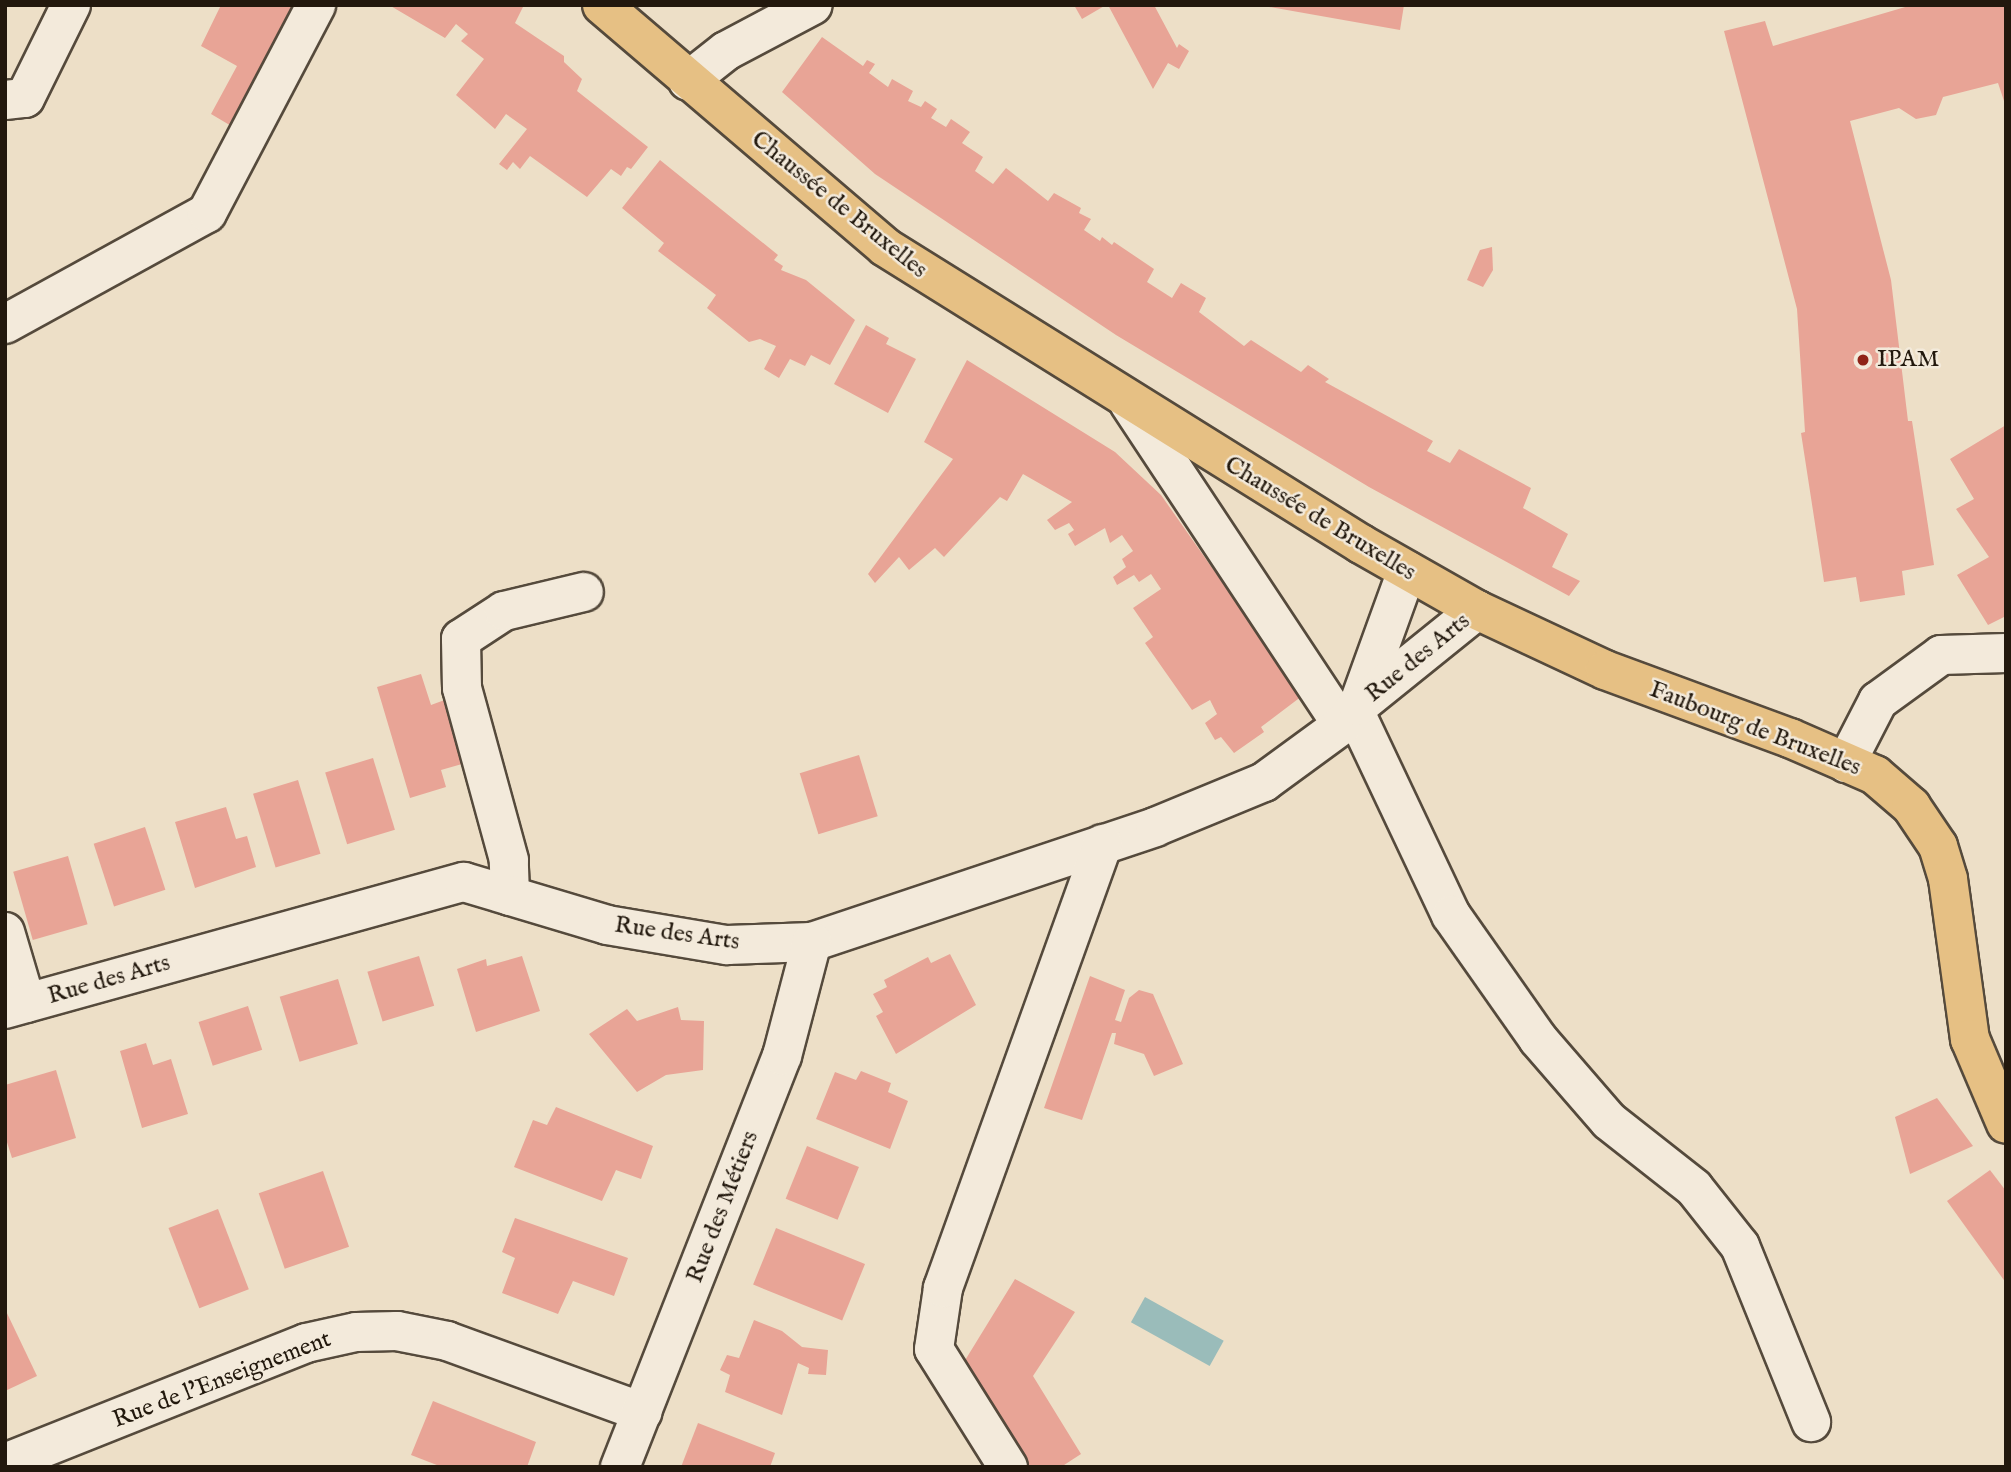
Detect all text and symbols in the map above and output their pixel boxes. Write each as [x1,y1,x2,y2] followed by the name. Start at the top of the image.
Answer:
[745,125,933,285] street label: Chaussée de Bruxelles
[1877,346,1939,374] place label: IPAM
[1855,352,1871,368] marker: IPAM
[1219,451,1421,587] street label: Chaussée de Bruxelles
[1360,607,1476,709] street label: Rue des Arts
[1645,675,1865,783] street label: Faubourg de Bruxelles
[613,911,741,957] street label: Rue des Arts
[44,949,174,1011] street label: Rue des Arts
[681,1127,765,1287] street label: Rue des Métiers
[109,1325,335,1435] street label: Rue de l'Enseignement

